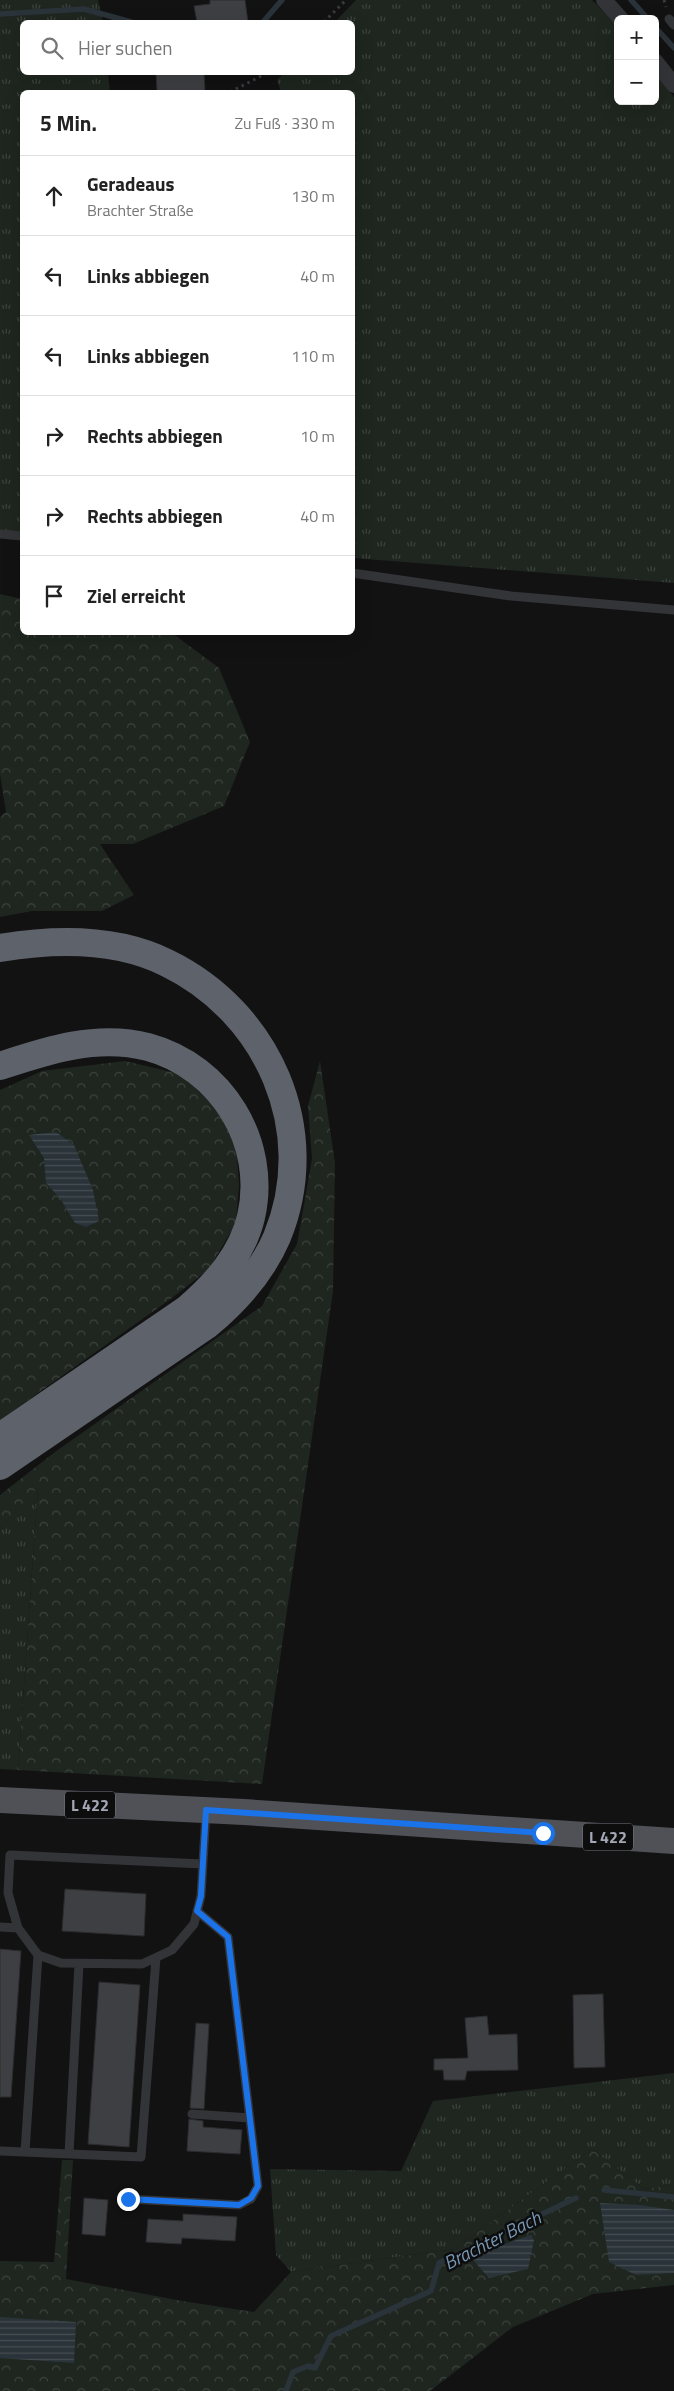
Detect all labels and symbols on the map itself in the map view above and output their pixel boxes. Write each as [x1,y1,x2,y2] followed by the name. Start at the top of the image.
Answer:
[65,1792,115,1818] road number: L 422
[532,1822,555,1845] route start
[583,1824,633,1850] road number: L 422
[117,2188,140,2211] route end
[438,2202,546,2277] water label: Brachter Bach

